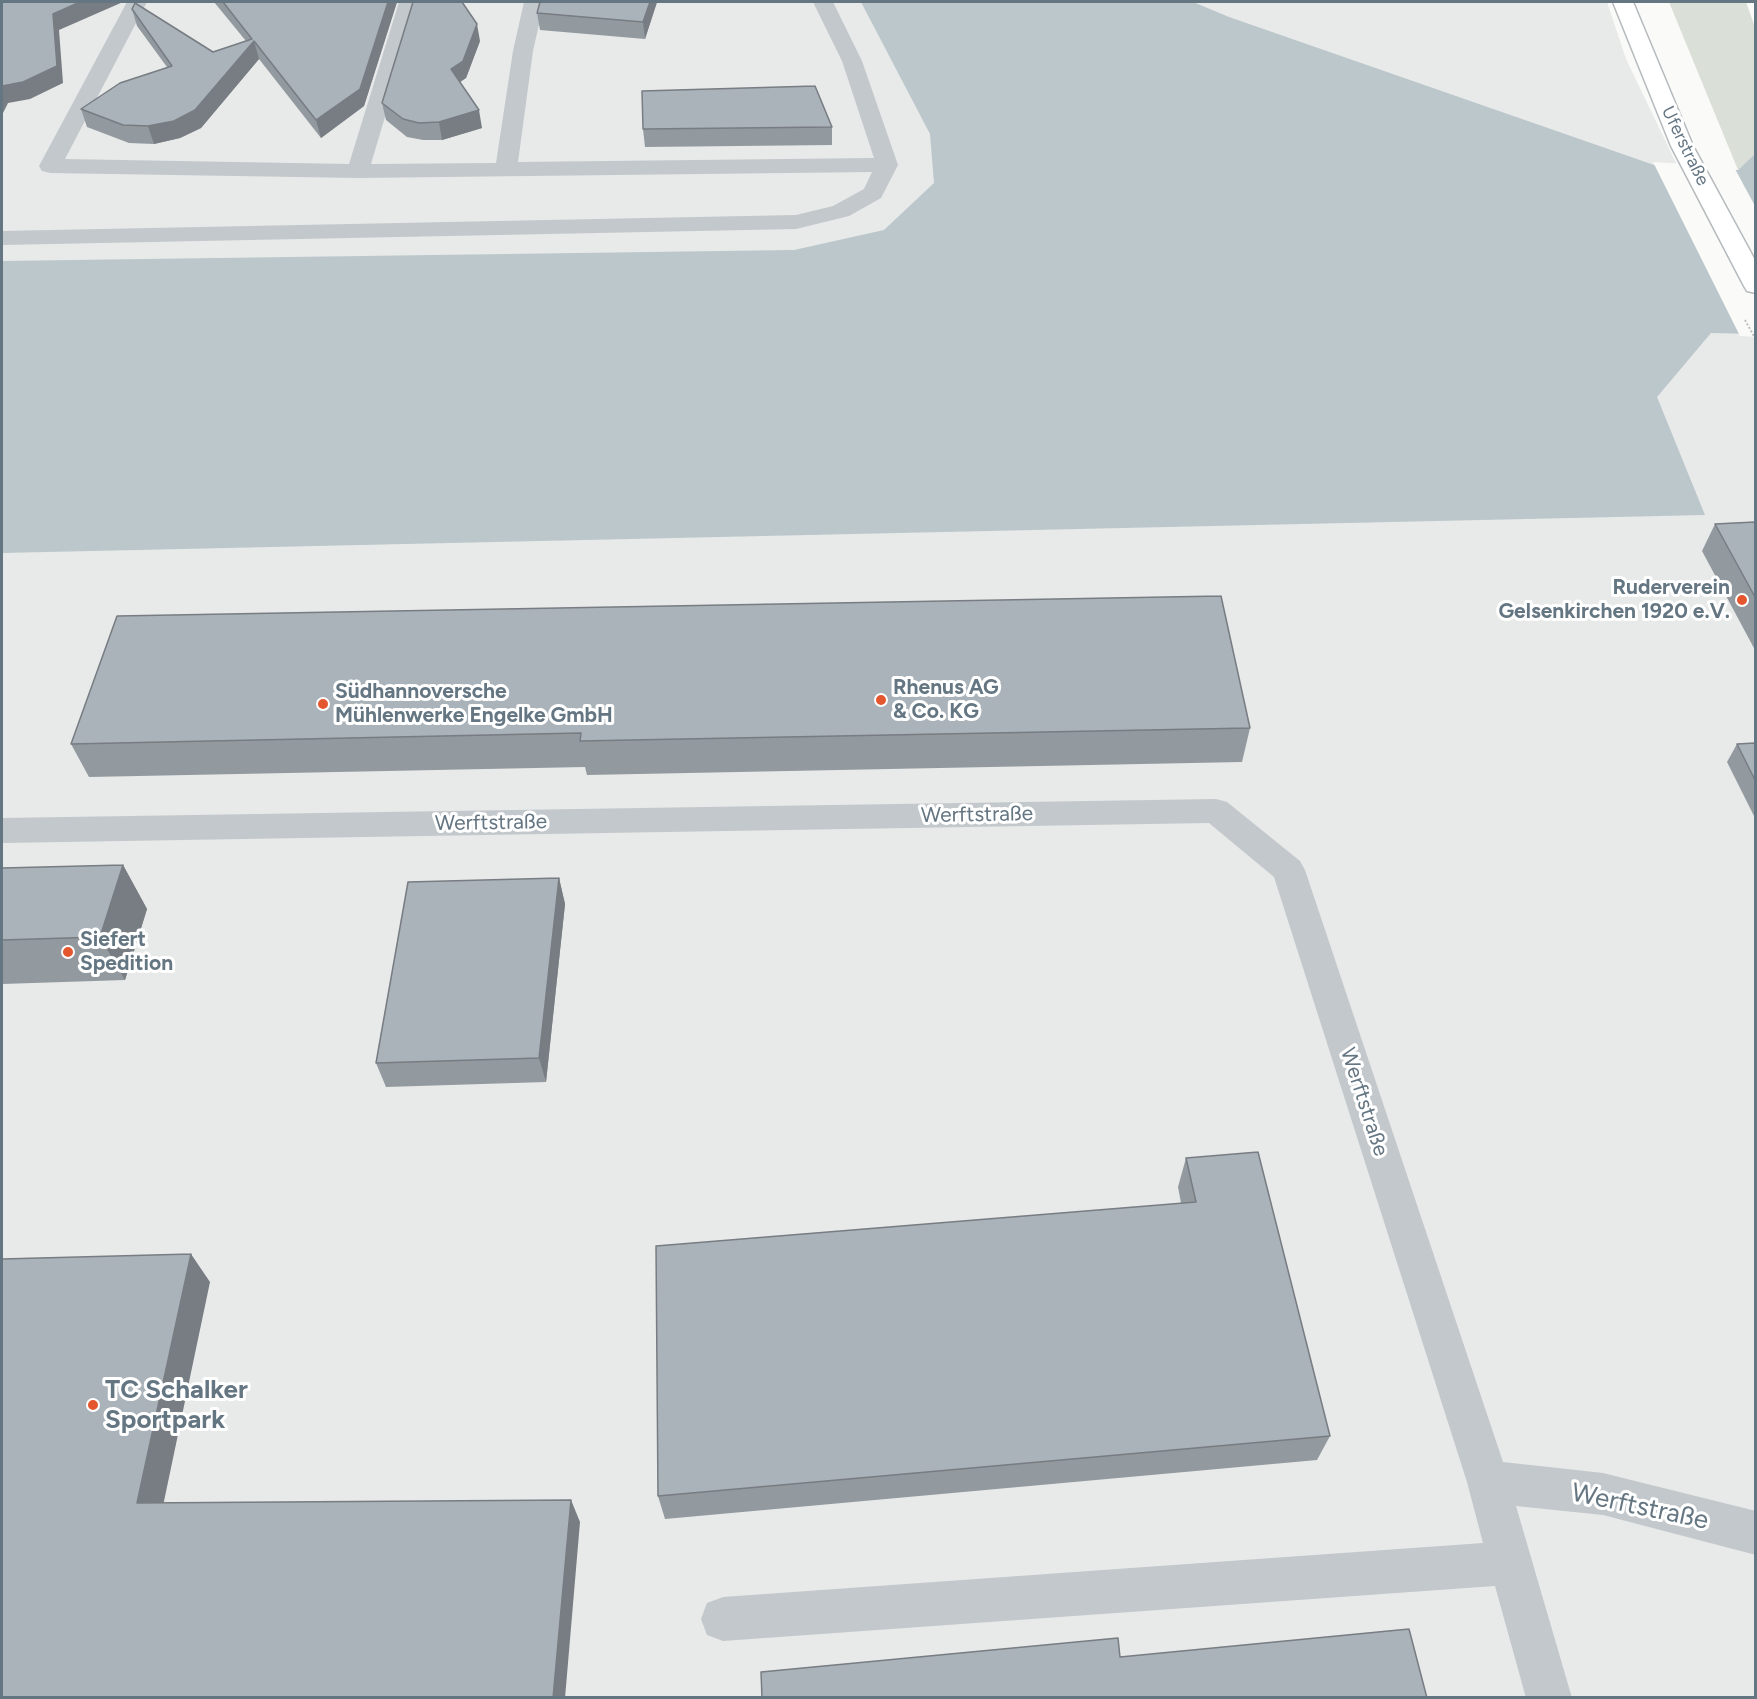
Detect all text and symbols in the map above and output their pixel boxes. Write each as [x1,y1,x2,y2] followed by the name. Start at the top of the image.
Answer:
[1657,103,1713,189] street label: Uferstraße
[1498,575,1730,625] place label: Ruderverein Gelsenkirchen 1920 e.V.
[1735,593,1749,607] marker: Ruderverein Gelsenkirchen 1920 e.V.
[893,675,999,725] place label: Rhenus AG & Co. KG
[335,679,613,729] place label: Südhannoversche Mühlenwerke Engelke GmbH
[874,693,888,707] marker: Rhenus AG & Co. KG
[316,697,330,711] marker: Südhannoversche Mühlenwerke Engelke GmbH
[921,801,1033,829] street label: Werftstraße
[435,809,547,837] street label: Werftstraße
[80,927,173,977] place label: Siefert Spedition
[61,945,75,959] marker: Siefert Spedition
[1335,1045,1393,1159] street label: Werftstraße
[105,1374,248,1436] place label: TC Schalker Sportpark
[86,1398,100,1412] marker: TC Schalker Sportpark
[1569,1477,1711,1537] street label: Werftstraße

